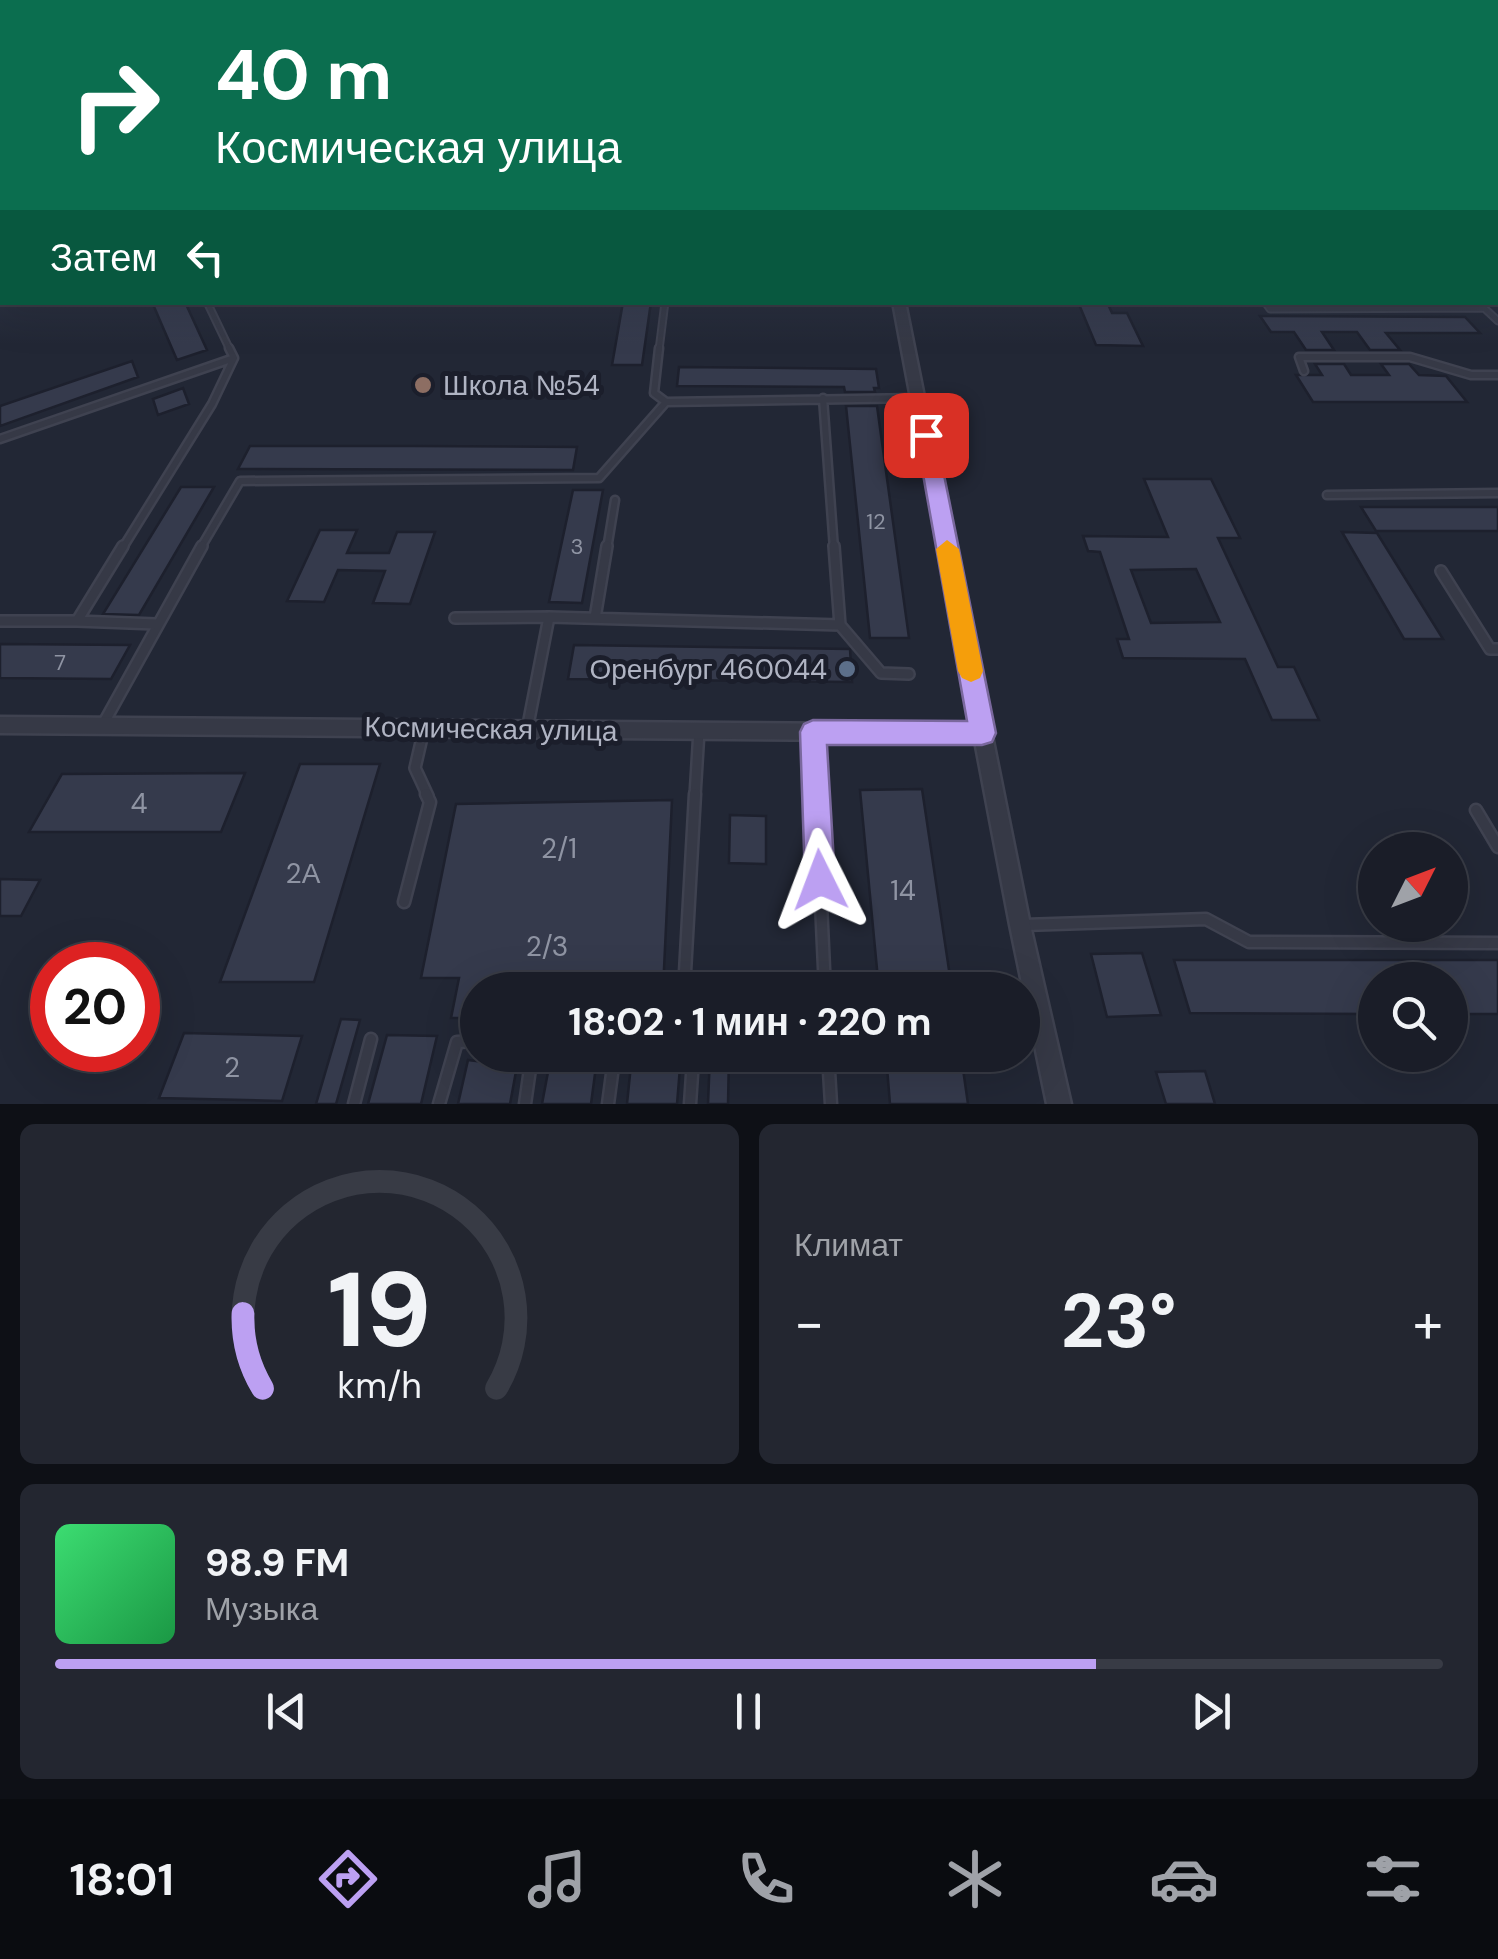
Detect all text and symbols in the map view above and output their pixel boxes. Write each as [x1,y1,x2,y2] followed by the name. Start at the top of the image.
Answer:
[215,30,392,121] text: 40 m
[50,40,180,170] icon: right
[215,118,622,177] text: Космическая улица
[178,230,233,285] icon: left
[50,233,158,283] text: Затем
[443,367,600,404] place label: Школа №54
[412,374,434,396] marker: Школа №54
[884,393,969,478] pin
[899,408,954,463] icon: arrive
[866,507,886,536] house number: 12
[570,532,584,561] house number: 3
[54,648,66,677] house number: 7
[589,651,827,688] place label: Оренбург 460044
[836,658,858,680] marker: Оренбург 460044
[364,708,618,750] street label: Космическая улица
[131,785,148,822] house number: 4
[768,828,872,932] position arrow
[541,830,577,867] house number: 2/1
[1358,832,1468,942] north arrow
[1358,832,1468,1072] map controls
[286,855,321,892] house number: 2А
[890,872,916,909] house number: 14
[526,928,568,965] house number: 2/3
[30,942,160,1072] speed limit sign: 20
[1358,962,1468,1072] button: search
[568,997,932,1047] text: 18:02 · 1 мин · 220 m
[224,1049,240,1086] house number: 2
[794,1224,903,1266] text: Климат
[328,1243,431,1378] text: 19
[1061,1273,1176,1370] text: 23°
[794,1287,824,1359] text: −
[1413,1287,1443,1359] text: +
[337,1363,422,1409] text: km/h
[205,1538,349,1588] text: 98.9 FM
[205,1588,318,1630] text: Музыка
[259,1684,314,1739] icon: previous
[721,1684,776,1739] icon: pause
[1184,1684,1239,1739] icon: next
[313,1844,383,1914] icon: directions
[522,1844,592,1914] icon: music
[731,1844,801,1914] icon: phone
[940,1844,1010,1914] icon: climate
[1149,1844,1219,1914] icon: car
[1358,1844,1428,1914] icon: filters
[70,1850,174,1909] text: 18:01

